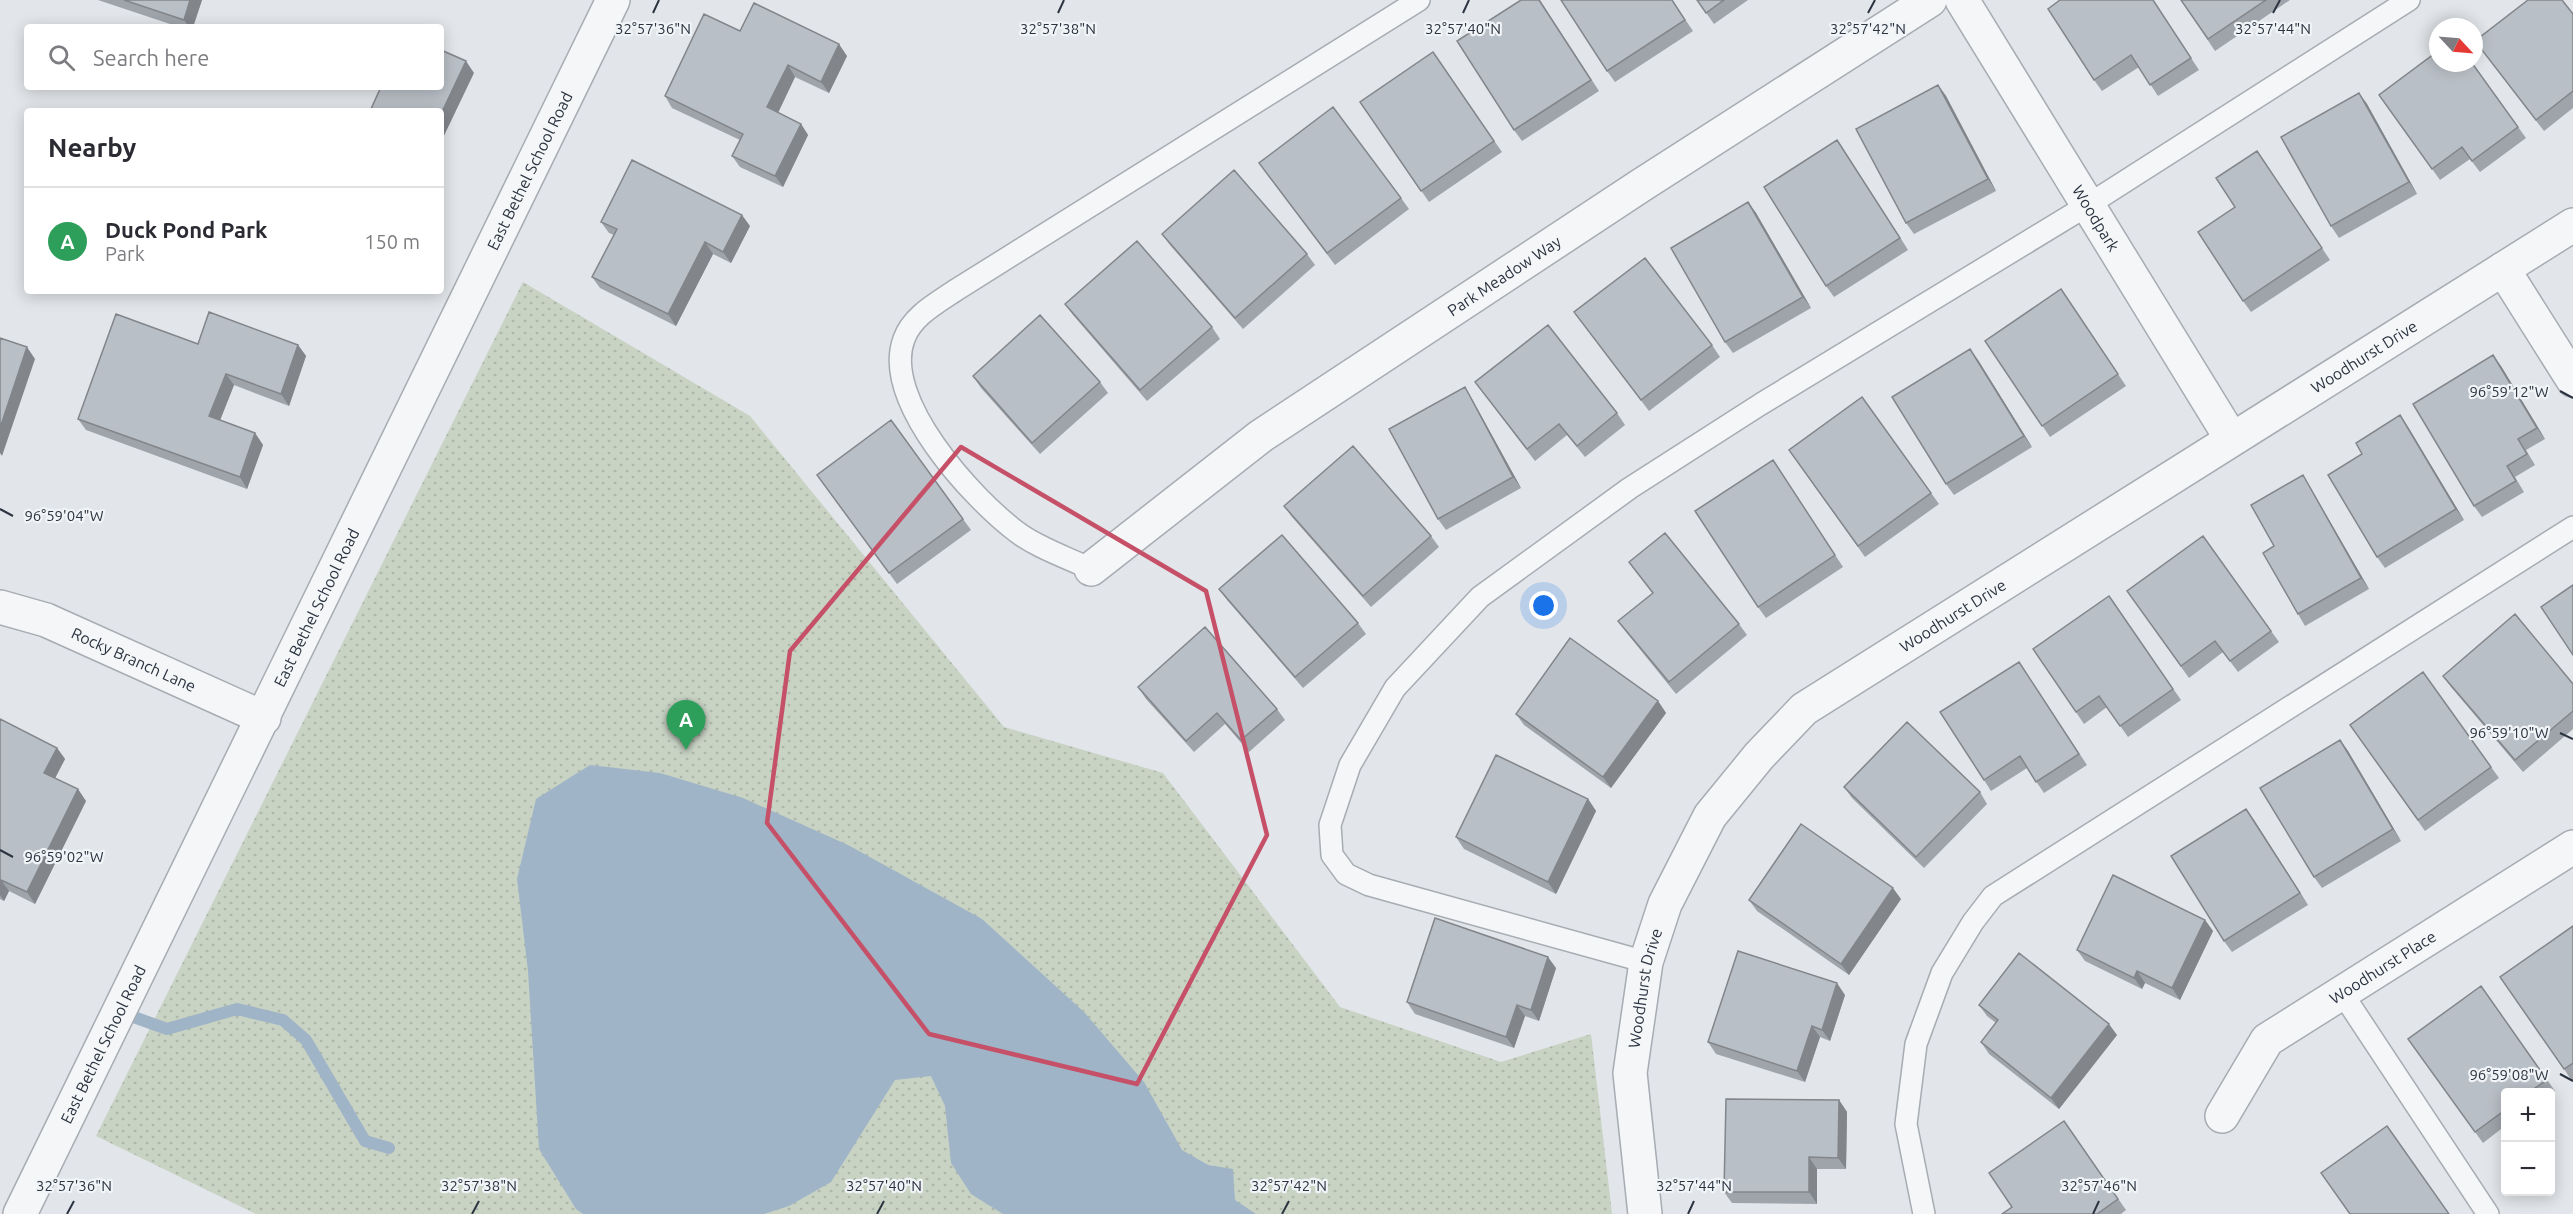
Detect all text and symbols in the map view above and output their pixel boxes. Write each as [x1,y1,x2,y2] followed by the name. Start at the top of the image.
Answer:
[2429,18,2483,72] north arrow
[615,20,691,37] text: 32°57'36"N
[1020,20,1096,37] text: 32°57'38"N
[1425,20,1501,37] text: 32°57'40"N
[1830,20,1906,37] text: 32°57'42"N
[2235,20,2311,37] text: 32°57'44"N
[24,24,444,90] search box
[45,41,78,74] icon: search
[93,45,209,70] text: Search here
[483,89,576,253] street label: East Bethel School Road
[48,133,136,162] text: Nearby
[2069,182,2123,255] street label: Woodpark
[105,217,267,242] text: Duck Pond Park
[60,230,75,253] text: A
[364,230,420,253] text: 150 m
[1444,232,1564,319] street label: Park Meadow Way
[105,242,145,265] text: Park
[2308,316,2420,397] street label: Woodhurst Drive
[2469,383,2549,400] text: 96°59'12"W
[24,507,104,524] text: 96°59'04"W
[270,525,362,690] street label: East Bethel School Road
[1896,575,2009,656] street label: Woodhurst Drive
[1529,591,1558,620] your location
[69,624,199,695] street label: Rocky Branch Lane
[666,700,706,750] pin: A
[2469,724,2549,741] text: 96°59'10"W
[24,848,104,865] text: 96°59'02"W
[1625,926,1665,1049] street label: Woodhurst Drive
[2326,927,2439,1007] street label: Woodhurst Place
[57,962,149,1126] street label: East Bethel School Road
[2469,1066,2549,1083] text: 96°59'08"W
[2501,1088,2555,1196] map controls
[2501,1088,2555,1142] button: +
[2501,1142,2555,1196] button: −
[36,1177,112,1194] text: 32°57'36"N
[441,1177,517,1194] text: 32°57'38"N
[846,1177,922,1194] text: 32°57'40"N
[1251,1177,1327,1194] text: 32°57'42"N
[1656,1177,1732,1194] text: 32°57'44"N
[2061,1177,2137,1194] text: 32°57'46"N

